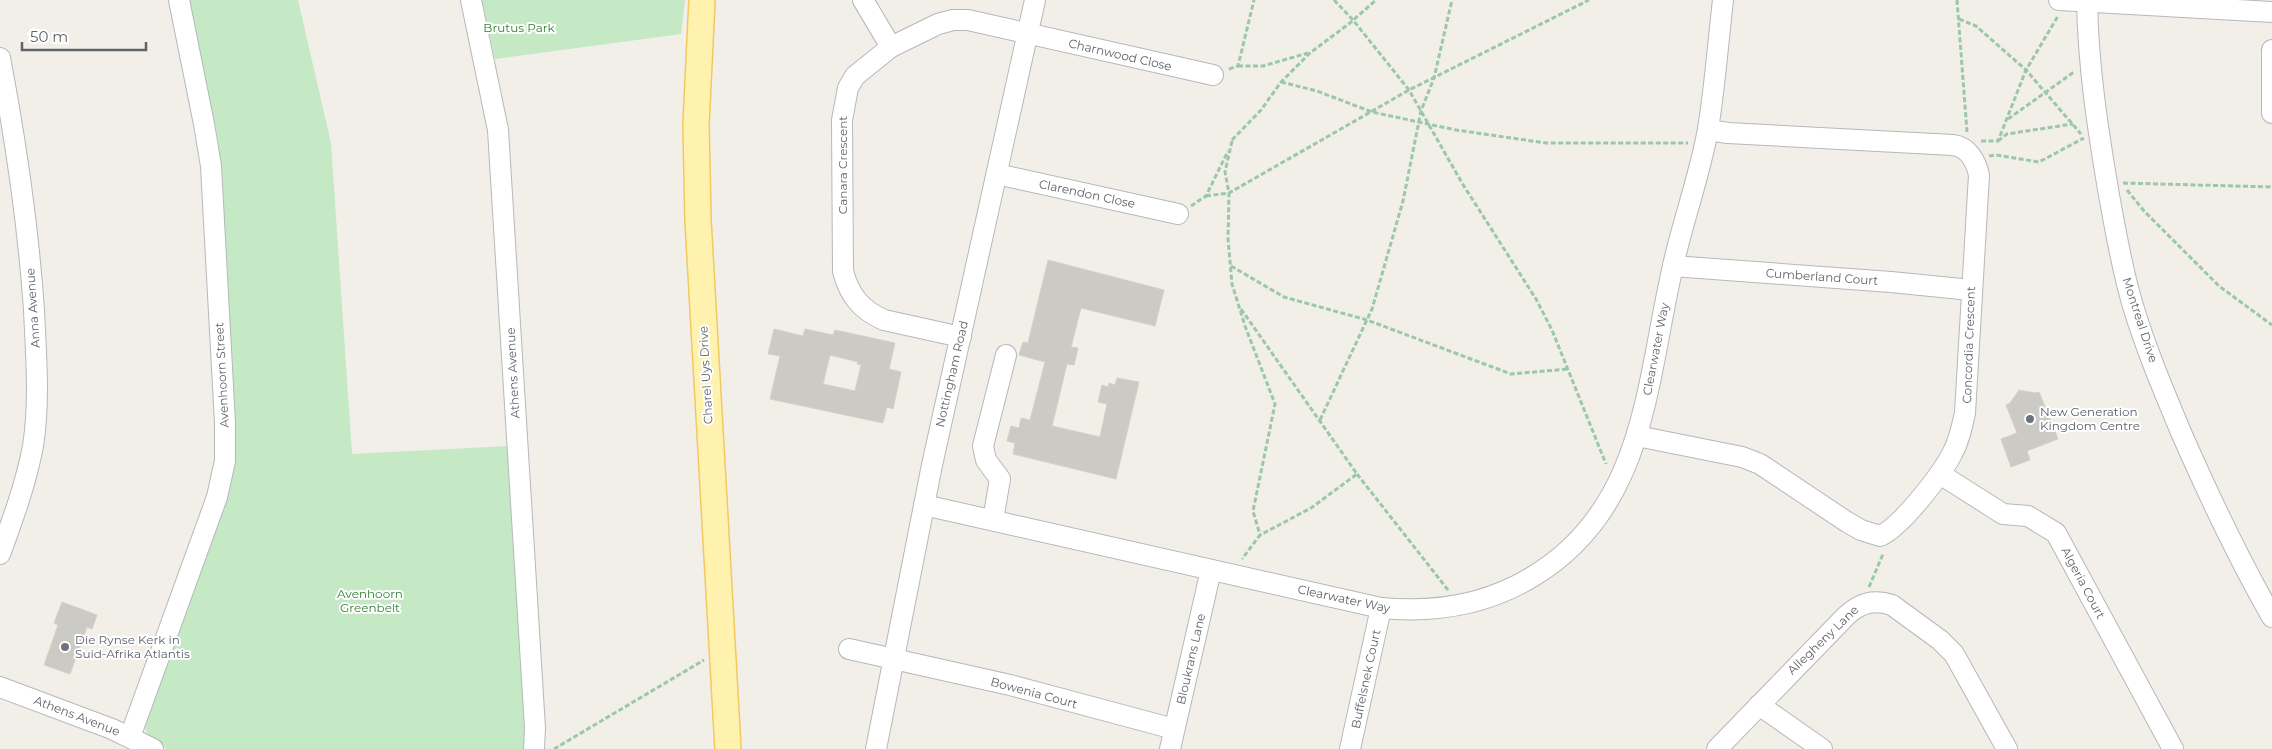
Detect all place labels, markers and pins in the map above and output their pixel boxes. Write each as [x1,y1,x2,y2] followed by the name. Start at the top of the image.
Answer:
[2040,404,2140,433] place label: New Generation Kingdom Centre
[2024,413,2036,425] marker: New Generation Kingdom Centre
[75,632,190,661] place label: Die Rynse Kerk in Suid-Afrika Atlantis
[59,641,71,653] marker: Die Rynse Kerk in Suid-Afrika Atlantis

